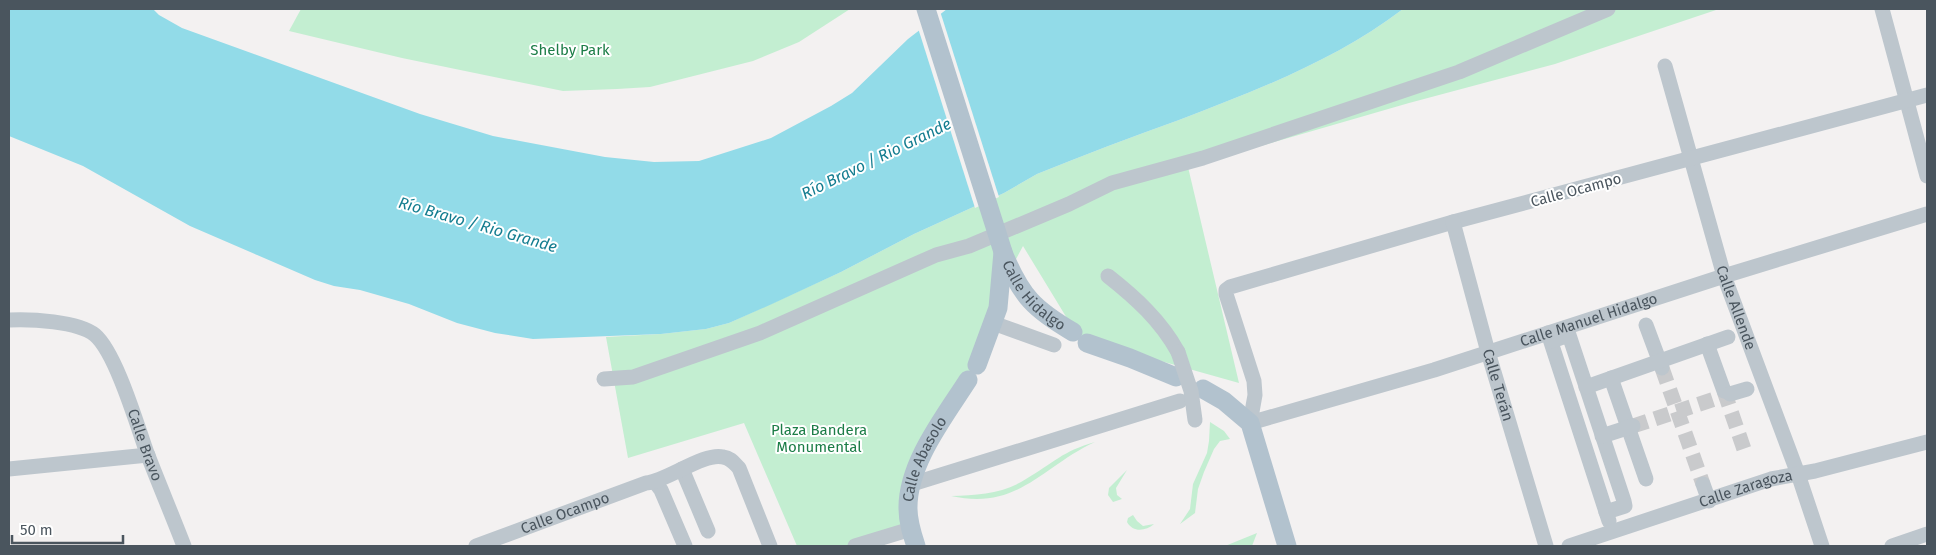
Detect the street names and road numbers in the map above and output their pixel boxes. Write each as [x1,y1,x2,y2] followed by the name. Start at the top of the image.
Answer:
[1529,169,1623,211] street label: Calle Ocampo
[998,257,1069,334] street label: Calle Hidalgo
[1713,263,1760,352] street label: Calle Allende
[1518,289,1660,351] street label: Calle Manuel Hidalgo
[1479,347,1517,423] street label: Calle Terán
[124,406,166,484] street label: Calle Bravo
[899,413,951,503] street label: Calle Abasolo
[1697,466,1794,511] street label: Calle Zaragoza
[518,488,612,538] street label: Calle Ocampo

